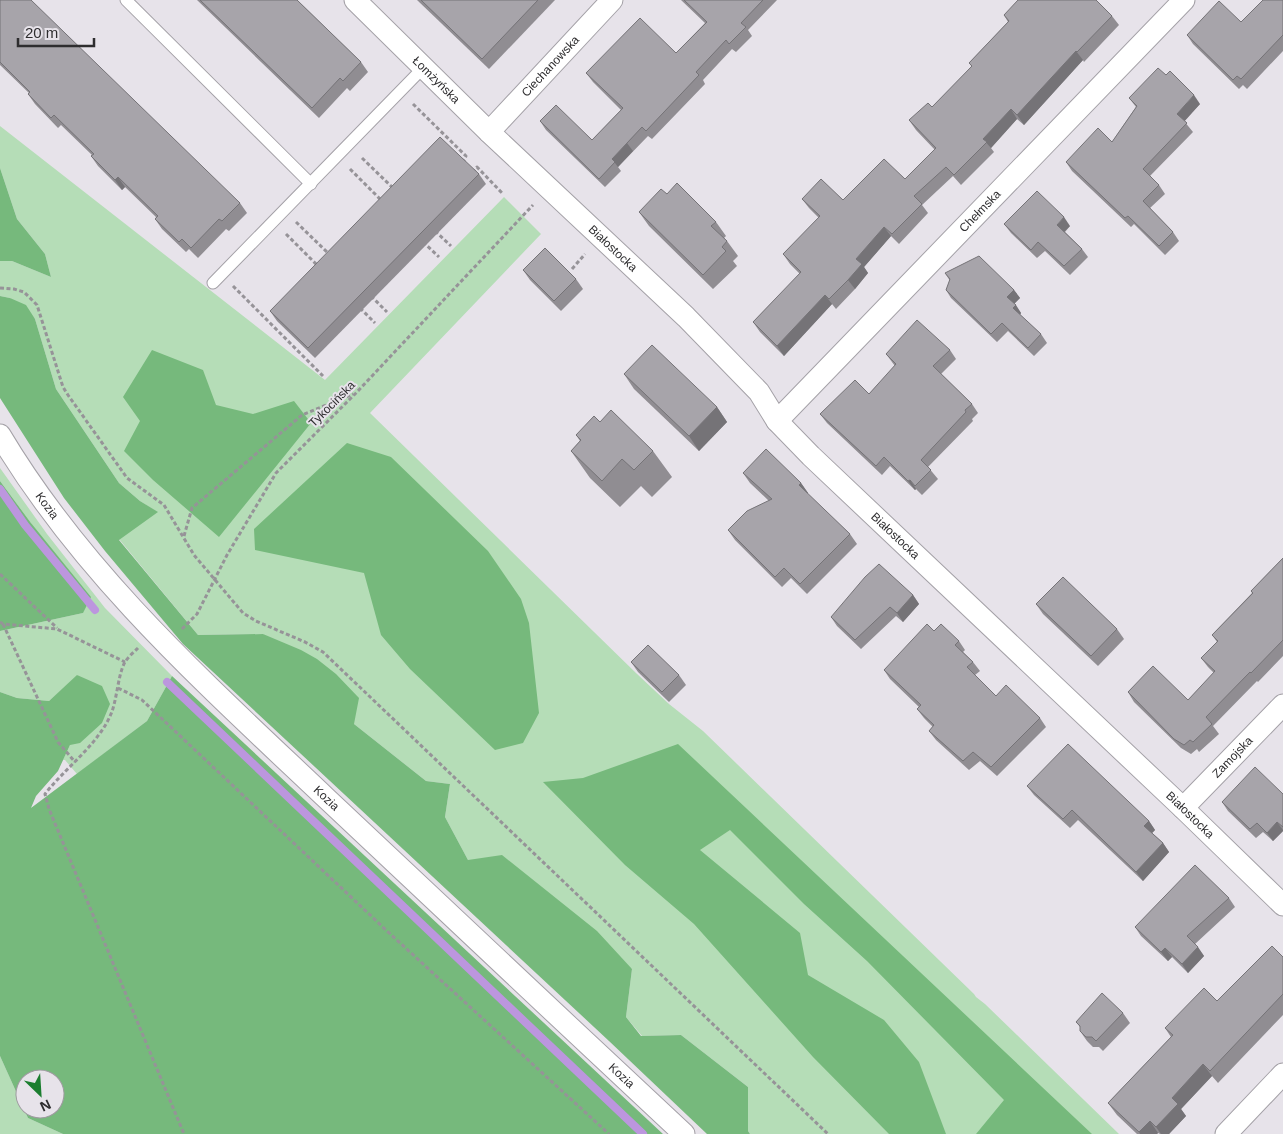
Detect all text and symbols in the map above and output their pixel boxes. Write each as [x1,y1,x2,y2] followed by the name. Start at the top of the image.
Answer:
[18,15,94,47] scale bar
[25,24,58,41] text: 20 m
[519,33,582,100] street label: Ciechanowska
[410,54,463,107] street label: Łomżyńska
[956,187,1004,235] street label: Chełmska
[586,222,640,275] street label: Białostocka
[306,378,358,430] street label: Tykocińska
[33,490,62,522] street label: Kozia
[868,510,923,562] street label: Białostocka
[1209,733,1256,781] street label: Zamojska
[311,783,342,814] street label: Kozia
[1163,789,1217,842] street label: Białostocka
[606,1060,638,1091] street label: Kozia
[15,1069,65,1119] north arrow
[38,1096,53,1115] text: N

